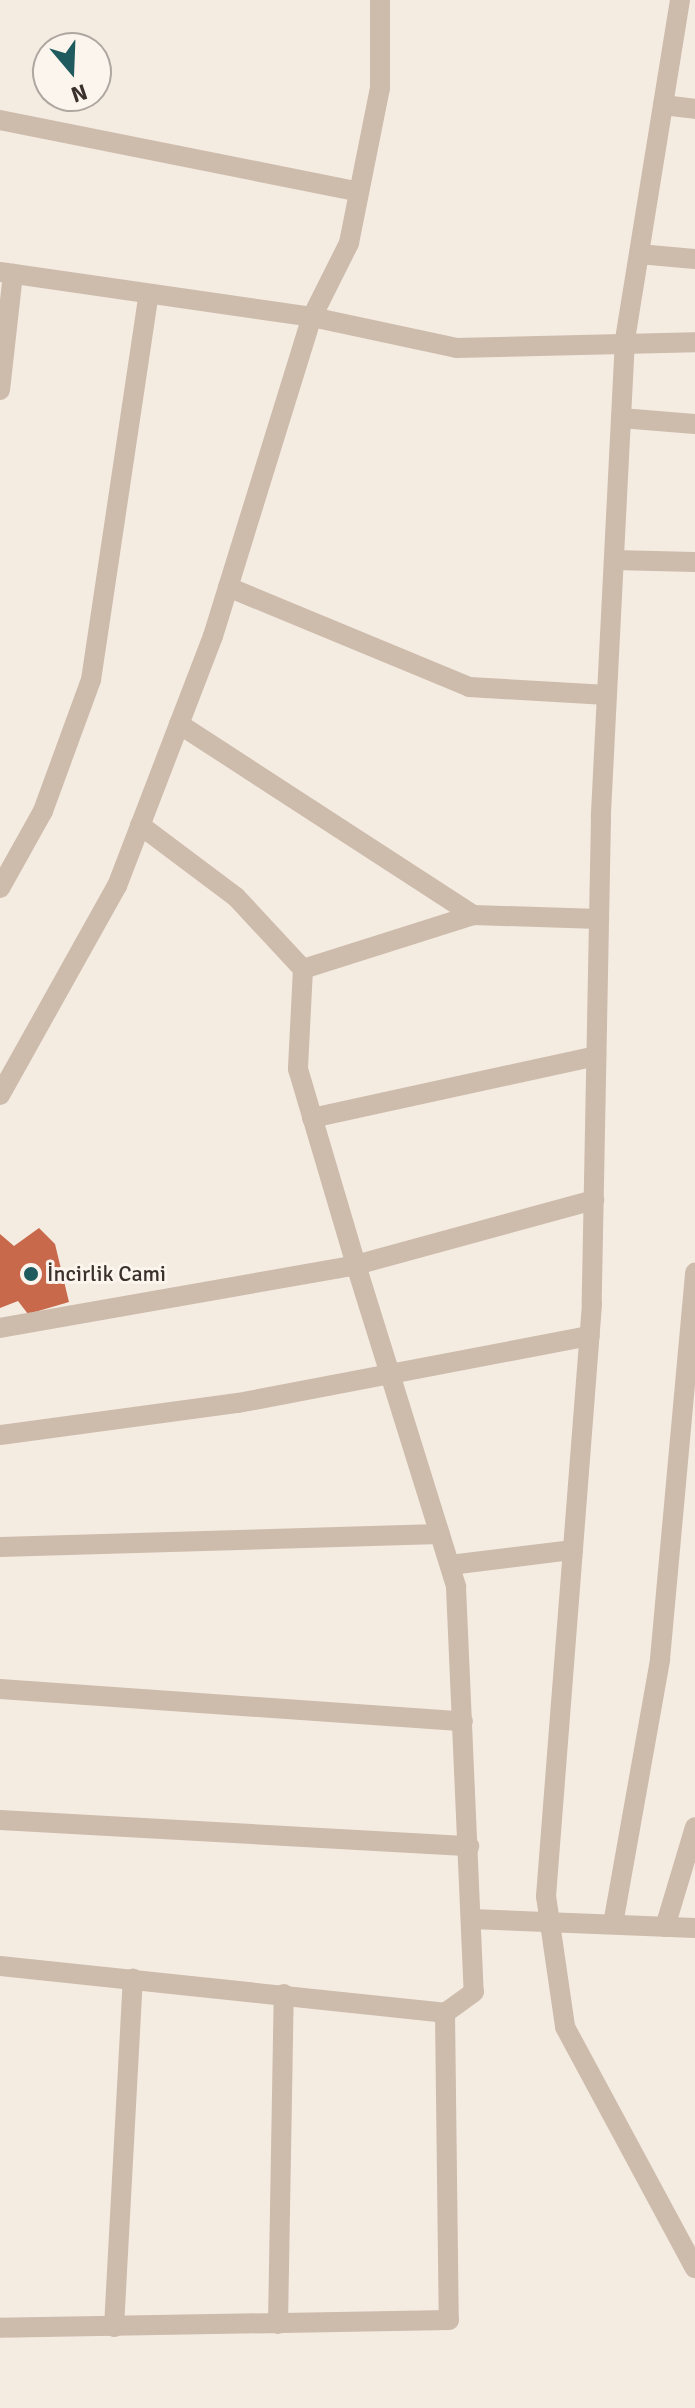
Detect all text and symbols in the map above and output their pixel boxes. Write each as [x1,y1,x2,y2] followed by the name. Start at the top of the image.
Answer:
[32,32,112,112] north arrow
[68,78,91,109] text: N
[47,1261,166,1287] place label: İncirlik Cami
[22,1265,40,1283] marker: İncirlik Cami

